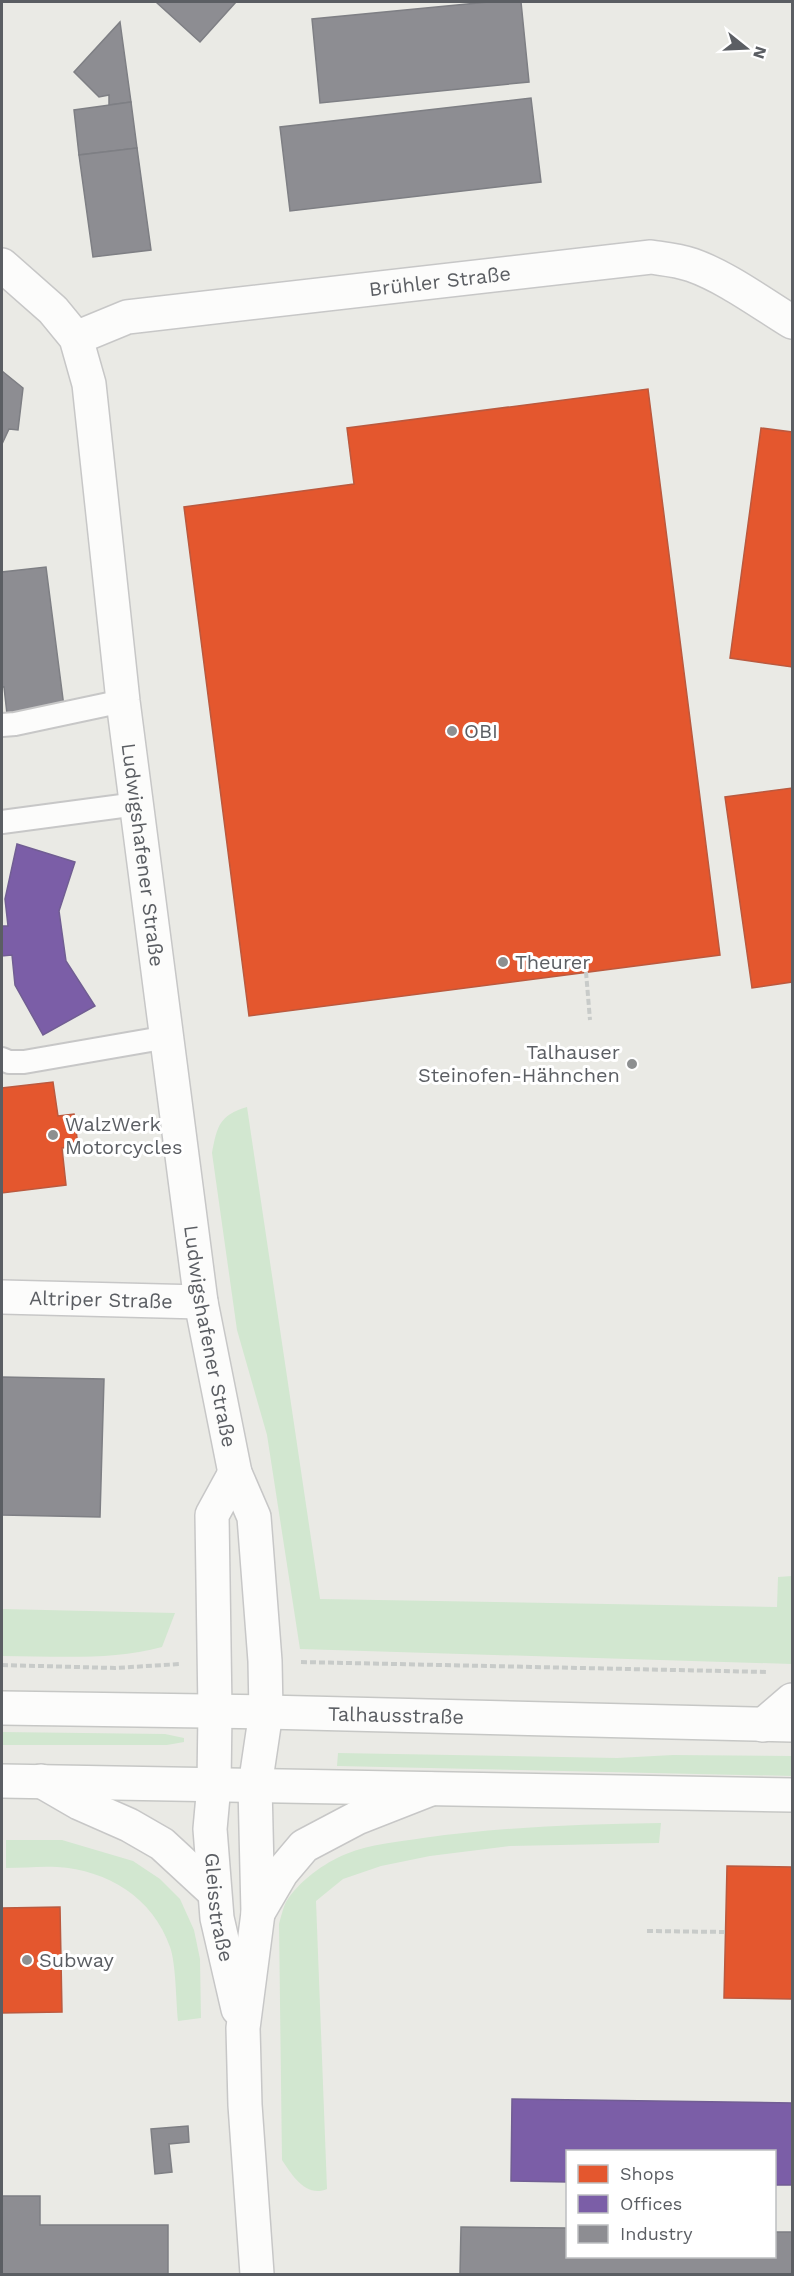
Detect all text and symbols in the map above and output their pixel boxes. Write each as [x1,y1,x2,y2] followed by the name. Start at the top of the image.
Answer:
[716,18,776,78] north arrow
[749,44,771,61] text: N
[368,261,512,301] street label: Brühler Straße
[464,719,498,743] place label: OBI
[445,724,459,738] marker: OBI
[117,742,169,968] street label: Ludwigshafener Straße
[515,950,590,974] place label: Theurer
[496,955,510,969] marker: Theurer
[418,1040,620,1087] place label: Talhauser Steinofen-Hähnchen
[625,1057,639,1071] marker: Talhauser Steinofen-Hähnchen
[65,1112,183,1159] place label: WalzWerk Motorcycles
[46,1128,60,1142] marker: WalzWerk Motorcycles
[179,1223,242,1449] street label: Ludwigshafener Straße
[29,1286,173,1313] street label: Altriper Straße
[328,1702,464,1729] street label: Talhausstraße
[200,1852,239,1964] street label: Gleisstraße
[39,1948,115,1972] place label: Subway
[20,1953,34,1967] marker: Subway
[566,2150,776,2258] legend
[620,2163,674,2184] text: Shops
[620,2193,682,2214] text: Offices
[620,2223,693,2244] text: Industry

